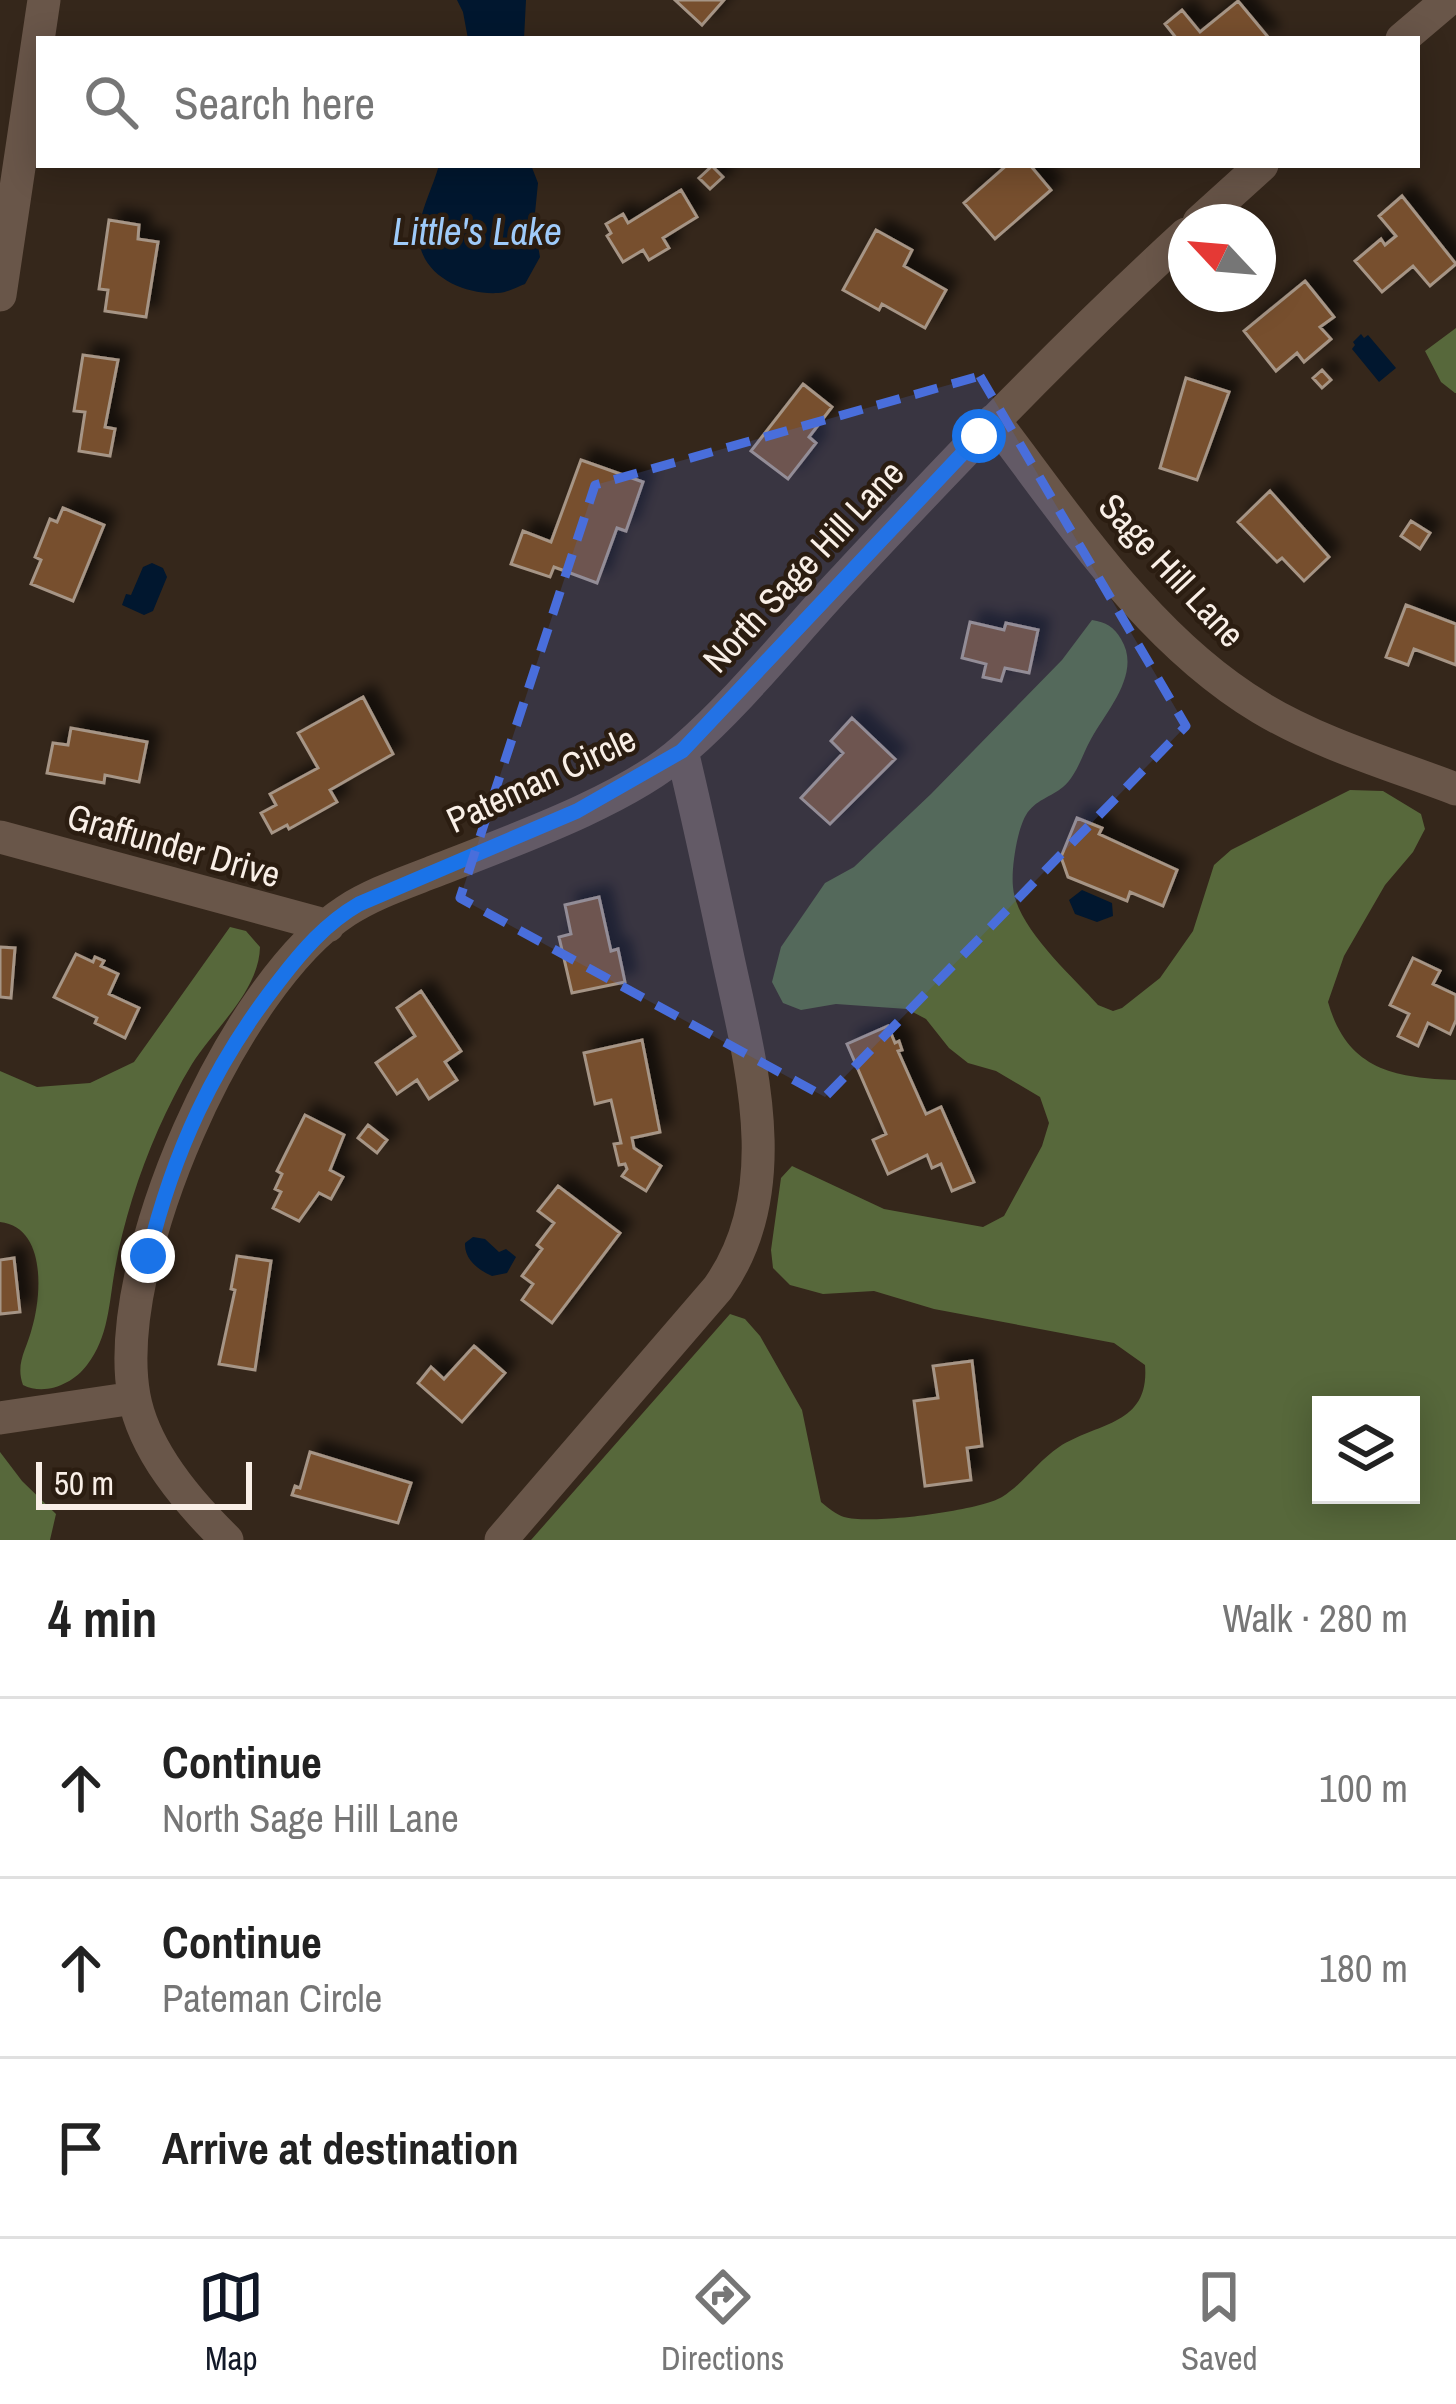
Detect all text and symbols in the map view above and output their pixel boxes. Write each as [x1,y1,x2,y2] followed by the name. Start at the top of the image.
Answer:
[36,36,1420,168] search box
[78,69,144,135] icon: search
[174,72,375,133] text: Search here
[1168,204,1276,312] north arrow
[392,205,562,257] water label: Little's Lake
[952,409,1006,463] route start
[692,449,914,683] street label: North Sage Hill Lane
[1088,483,1256,657] street label: Sage Hill Lane
[439,714,643,844] street label: Pateman Circle
[62,792,286,898] street label: Graffunder Drive
[121,1229,175,1283] route end
[1312,1396,1420,1504] map controls
[1312,1396,1420,1504] button: layers
[36,1456,252,1509] scale bar
[54,1461,114,1505] text: 50 m
[48,1584,157,1653] text: 4 min
[1223,1592,1408,1644] text: Walk · 280 m
[162,1731,322,1792] text: Continue
[48,1755,114,1821] icon: ahead
[1319,1762,1408,1814] text: 100 m
[162,1792,459,1844] text: North Sage Hill Lane
[162,1911,322,1972] text: Continue
[48,1935,114,2001] icon: ahead
[1319,1942,1408,1994] text: 180 m
[162,1972,382,2024] text: Pateman Circle
[48,2115,114,2181] icon: arrive
[162,2117,519,2178] text: Arrive at destination
[198,2264,264,2380] tab: Map
[661,2264,784,2380] tab: Directions
[1181,2264,1258,2380] tab: Saved

